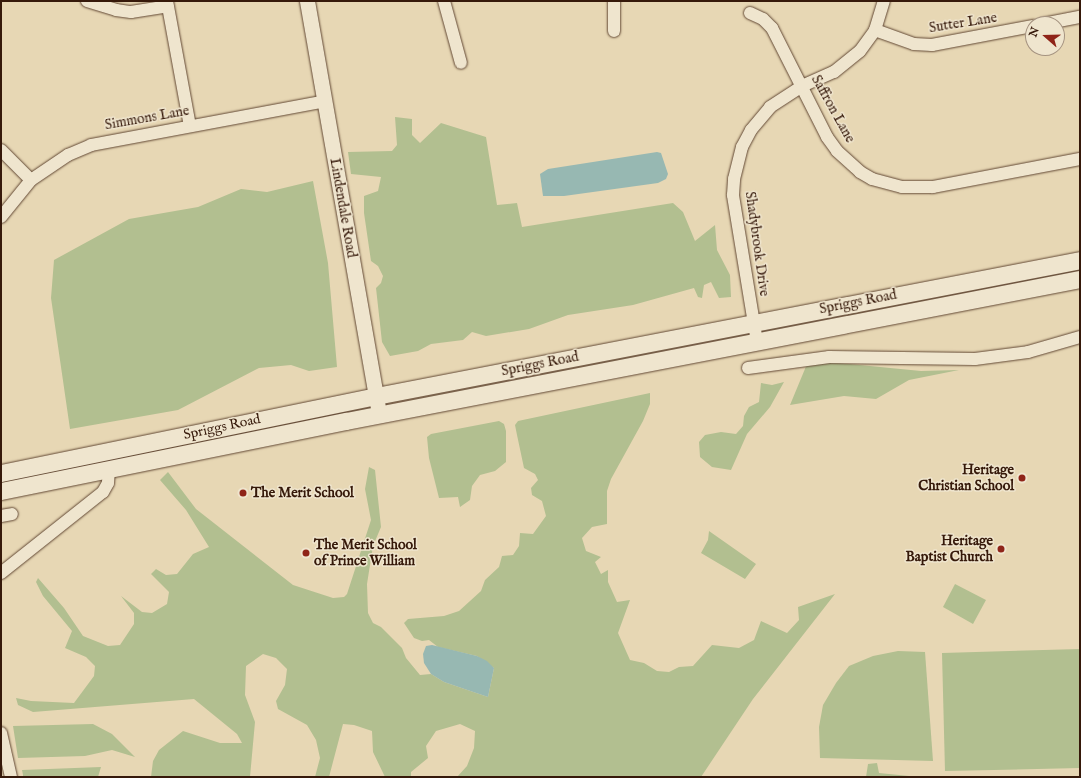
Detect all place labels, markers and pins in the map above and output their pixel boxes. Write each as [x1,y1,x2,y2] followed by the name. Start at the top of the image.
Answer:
[918,462,1014,494] place label: Heritage Christian School
[1017,473,1027,483] marker: Heritage Christian School
[251,485,354,501] place label: The Merit School
[238,488,248,498] marker: The Merit School
[906,533,993,566] place label: Heritage Baptist Church
[314,537,417,570] place label: The Merit School of Prince William
[996,544,1006,554] marker: Heritage Baptist Church
[301,548,311,558] marker: The Merit School of Prince William

